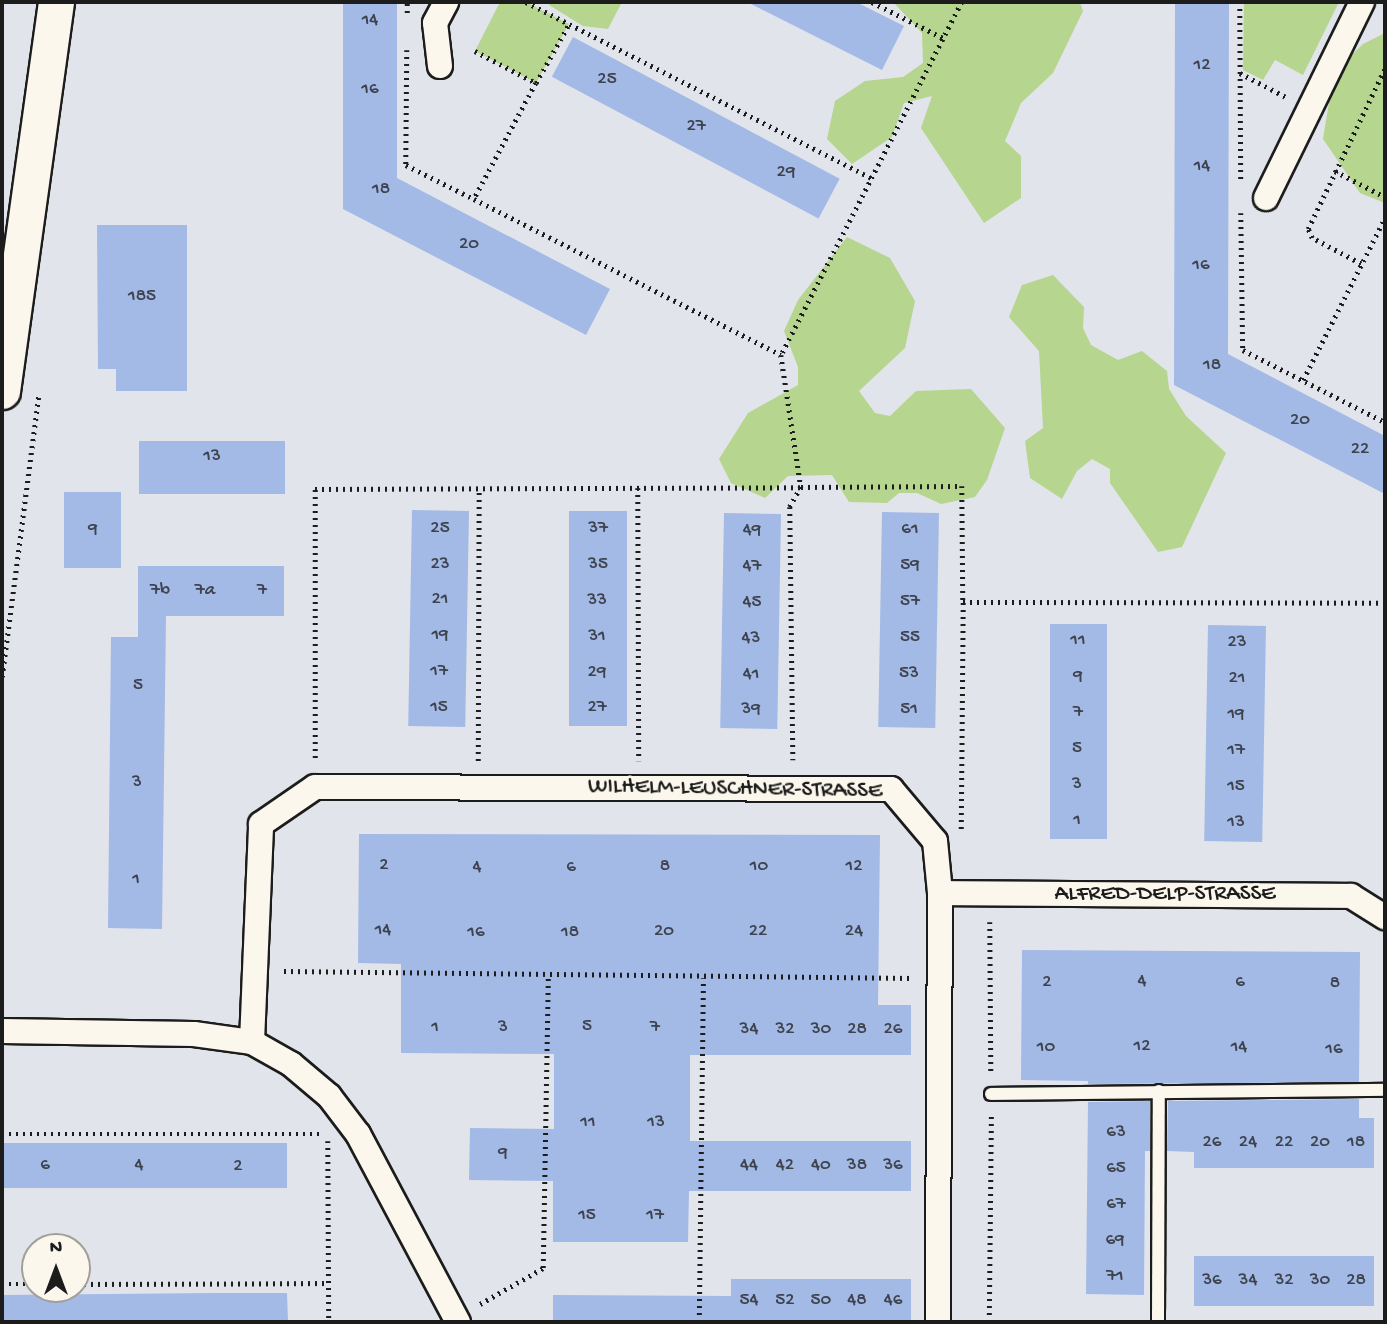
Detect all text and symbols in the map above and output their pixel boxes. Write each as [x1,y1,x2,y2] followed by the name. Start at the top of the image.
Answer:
[362,10,378,32] house number: 14
[1194,55,1210,77] house number: 12
[597,69,617,91] house number: 25
[361,79,379,101] house number: 16
[686,116,706,138] house number: 27
[1194,156,1210,178] house number: 14
[777,162,795,184] house number: 29
[372,179,390,201] house number: 18
[459,234,479,256] house number: 20
[1192,255,1210,277] house number: 16
[128,286,156,308] house number: 185
[1203,355,1221,377] house number: 18
[1290,410,1310,432] house number: 20
[1351,439,1369,461] house number: 22
[203,446,221,468] house number: 13
[430,518,450,540] house number: 25
[588,518,608,540] house number: 37
[88,519,98,541] house number: 9
[901,519,919,541] house number: 61
[743,520,761,542] house number: 49
[430,554,450,576] house number: 23
[588,554,608,576] house number: 35
[900,555,920,577] house number: 59
[743,556,761,578] house number: 47
[150,580,170,602] house number: 7b
[195,580,215,602] house number: 7a
[257,580,267,602] house number: 7
[432,589,448,611] house number: 21
[587,590,607,612] house number: 33
[900,591,920,613] house number: 57
[743,592,761,614] house number: 45
[431,625,449,647] house number: 19
[588,626,606,648] house number: 31
[900,627,920,649] house number: 55
[742,628,760,650] house number: 43
[1070,630,1086,652] house number: 11
[1227,632,1247,654] house number: 23
[430,661,448,683] house number: 17
[588,662,606,684] house number: 29
[899,663,919,685] house number: 53
[743,664,759,686] house number: 41
[1073,666,1083,688] house number: 9
[1229,668,1245,690] house number: 21
[133,675,143,697] house number: 5
[430,697,448,719] house number: 15
[587,697,607,719] house number: 27
[741,699,761,721] house number: 39
[900,699,918,721] house number: 51
[1073,702,1083,724] house number: 7
[1227,704,1245,726] house number: 19
[1072,738,1082,760] house number: 5
[1227,740,1245,762] house number: 17
[132,772,142,794] house number: 3
[588,774,882,806] street label: WILHELM-LEUSCHNER-STRASSE
[1072,774,1082,796] house number: 3
[1227,776,1245,798] house number: 15
[1073,810,1081,832] house number: 1
[1227,812,1245,834] house number: 13
[379,855,389,877] house number: 2
[660,856,670,878] house number: 8
[750,856,768,878] house number: 10
[846,856,862,878] house number: 12
[473,857,481,879] house number: 4
[566,857,576,879] house number: 6
[132,869,140,891] house number: 1
[1055,881,1275,909] street label: ALFRED-DELP-STRASSE
[375,920,391,942] house number: 14
[654,921,674,943] house number: 20
[749,921,767,943] house number: 22
[845,921,863,943] house number: 24
[467,922,485,944] house number: 16
[561,922,579,944] house number: 18
[1138,971,1146,993] house number: 4
[1042,972,1052,994] house number: 2
[1235,972,1245,994] house number: 6
[1330,973,1340,995] house number: 8
[582,1016,592,1038] house number: 5
[431,1017,439,1039] house number: 1
[498,1017,508,1039] house number: 3
[650,1017,660,1039] house number: 7
[740,1019,758,1041] house number: 34
[775,1019,795,1041] house number: 32
[811,1019,831,1041] house number: 30
[847,1019,867,1041] house number: 28
[884,1019,902,1041] house number: 26
[1134,1036,1150,1058] house number: 12
[1037,1037,1055,1059] house number: 10
[1231,1037,1247,1059] house number: 14
[1325,1039,1343,1061] house number: 16
[580,1112,596,1134] house number: 11
[647,1112,665,1134] house number: 13
[1106,1122,1126,1144] house number: 63
[1203,1132,1221,1154] house number: 26
[1239,1132,1257,1154] house number: 24
[1275,1132,1293,1154] house number: 22
[1310,1132,1330,1154] house number: 20
[1347,1132,1365,1154] house number: 18
[498,1143,508,1165] house number: 9
[40,1155,50,1177] house number: 6
[135,1155,143,1177] house number: 4
[740,1155,758,1177] house number: 44
[776,1155,794,1177] house number: 42
[811,1155,831,1177] house number: 40
[847,1155,867,1177] house number: 38
[883,1155,903,1177] house number: 36
[233,1156,243,1178] house number: 2
[1106,1158,1126,1180] house number: 65
[1106,1194,1126,1216] house number: 67
[578,1205,596,1227] house number: 15
[646,1205,664,1227] house number: 17
[1105,1230,1125,1252] house number: 69
[21,1233,91,1303] north arrow
[50,1237,62,1260] text: N
[1106,1266,1124,1288] house number: 71
[1202,1270,1222,1292] house number: 36
[1239,1270,1257,1292] house number: 34
[1274,1270,1294,1292] house number: 32
[1310,1270,1330,1292] house number: 30
[1346,1270,1366,1292] house number: 28
[740,1290,758,1312] house number: 54
[775,1290,795,1312] house number: 52
[811,1290,831,1312] house number: 50
[847,1290,867,1312] house number: 48
[884,1290,902,1312] house number: 46

